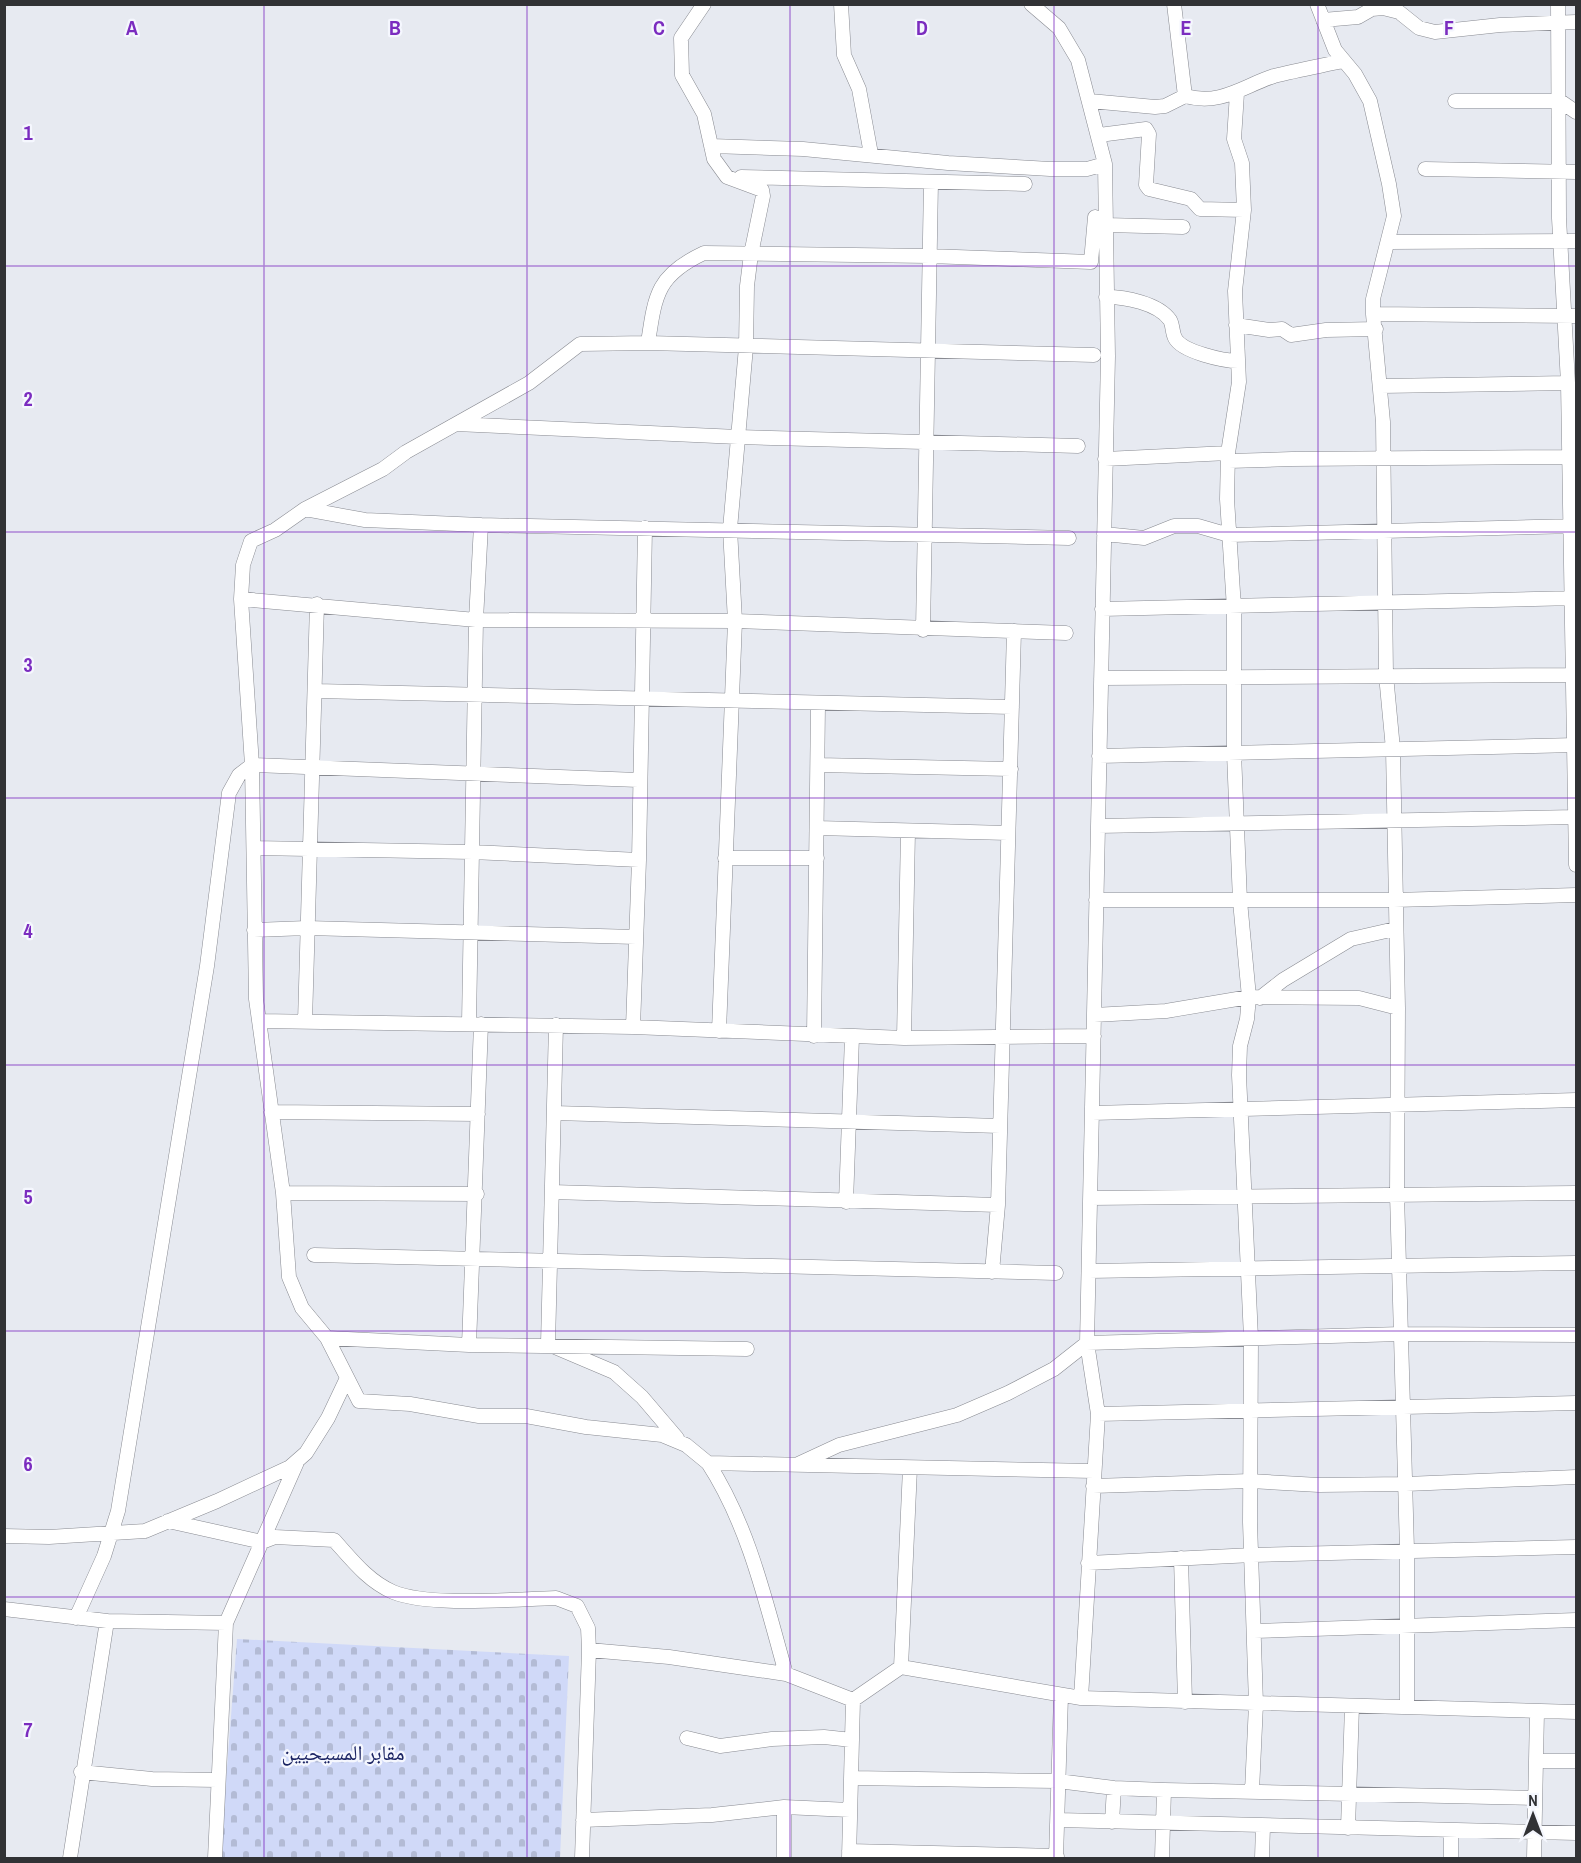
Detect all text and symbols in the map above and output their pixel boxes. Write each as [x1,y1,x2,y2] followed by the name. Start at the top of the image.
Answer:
[126,14,138,41] text: A
[389,14,401,41] text: B
[653,14,665,41] text: C
[916,14,928,41] text: D
[1181,14,1192,41] text: E
[1444,14,1454,41] text: F
[23,119,33,146] text: 1
[23,385,33,412] text: 2
[23,651,33,678] text: 3
[23,917,33,944] text: 4
[23,1183,33,1210] text: 5
[23,1450,33,1477] text: 6
[23,1716,33,1743] text: 7
[281,1738,405,1767] park label: مقابر المسيحيين
[1503,1785,1563,1845] north arrow
[1528,1789,1538,1811] text: N

